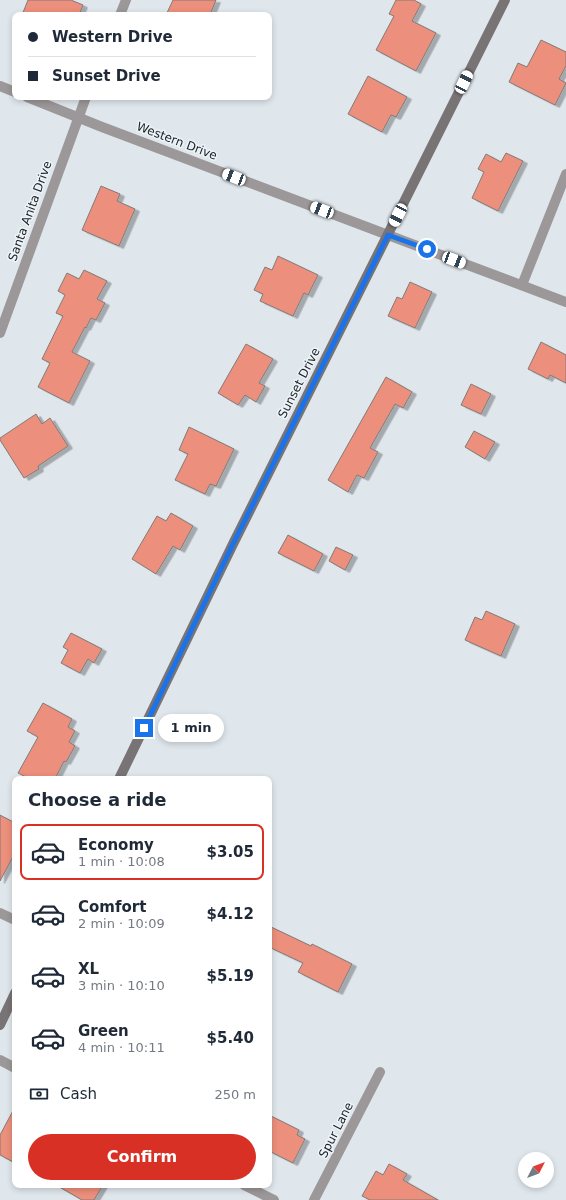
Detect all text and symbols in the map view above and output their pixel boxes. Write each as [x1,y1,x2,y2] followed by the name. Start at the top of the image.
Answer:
[52,28,173,46] text: Western Drive
[52,67,161,85] text: Sunset Drive
[453,69,475,95] car
[135,119,219,163] street label: Western Drive
[5,159,55,263] street label: Santa Anita Drive
[221,167,247,187] car
[309,200,335,220] car
[387,202,409,228] car
[418,240,436,258] route start
[441,250,467,270] car
[275,346,323,420] street label: Sunset Drive
[158,714,224,742] callout: 1 min
[135,719,153,737] route end
[171,720,211,735] text: 1 min
[28,789,167,810] text: Choose a ride
[30,834,66,870] icon: car
[78,836,154,854] text: Economy
[207,843,254,861] text: $3.05
[78,854,165,869] text: 1 min · 10:08
[30,896,66,932] icon: car
[78,898,146,916] text: Comfort
[207,905,254,923] text: $4.12
[78,916,165,931] text: 2 min · 10:09
[30,958,66,994] icon: car
[78,960,99,978] text: XL
[207,967,254,985] text: $5.19
[78,978,165,993] text: 3 min · 10:10
[30,1020,66,1056] icon: car
[78,1022,129,1040] text: Green
[207,1029,254,1047] text: $5.40
[78,1040,165,1055] text: 4 min · 10:11
[28,1083,50,1105] icon: cash
[60,1085,97,1103] text: Cash
[214,1087,256,1102] text: 250 m
[316,1100,356,1160] street label: Spur Lane
[28,1134,256,1180] button: Confirm
[518,1152,554,1188] north arrow
[518,1152,554,1188] map controls

